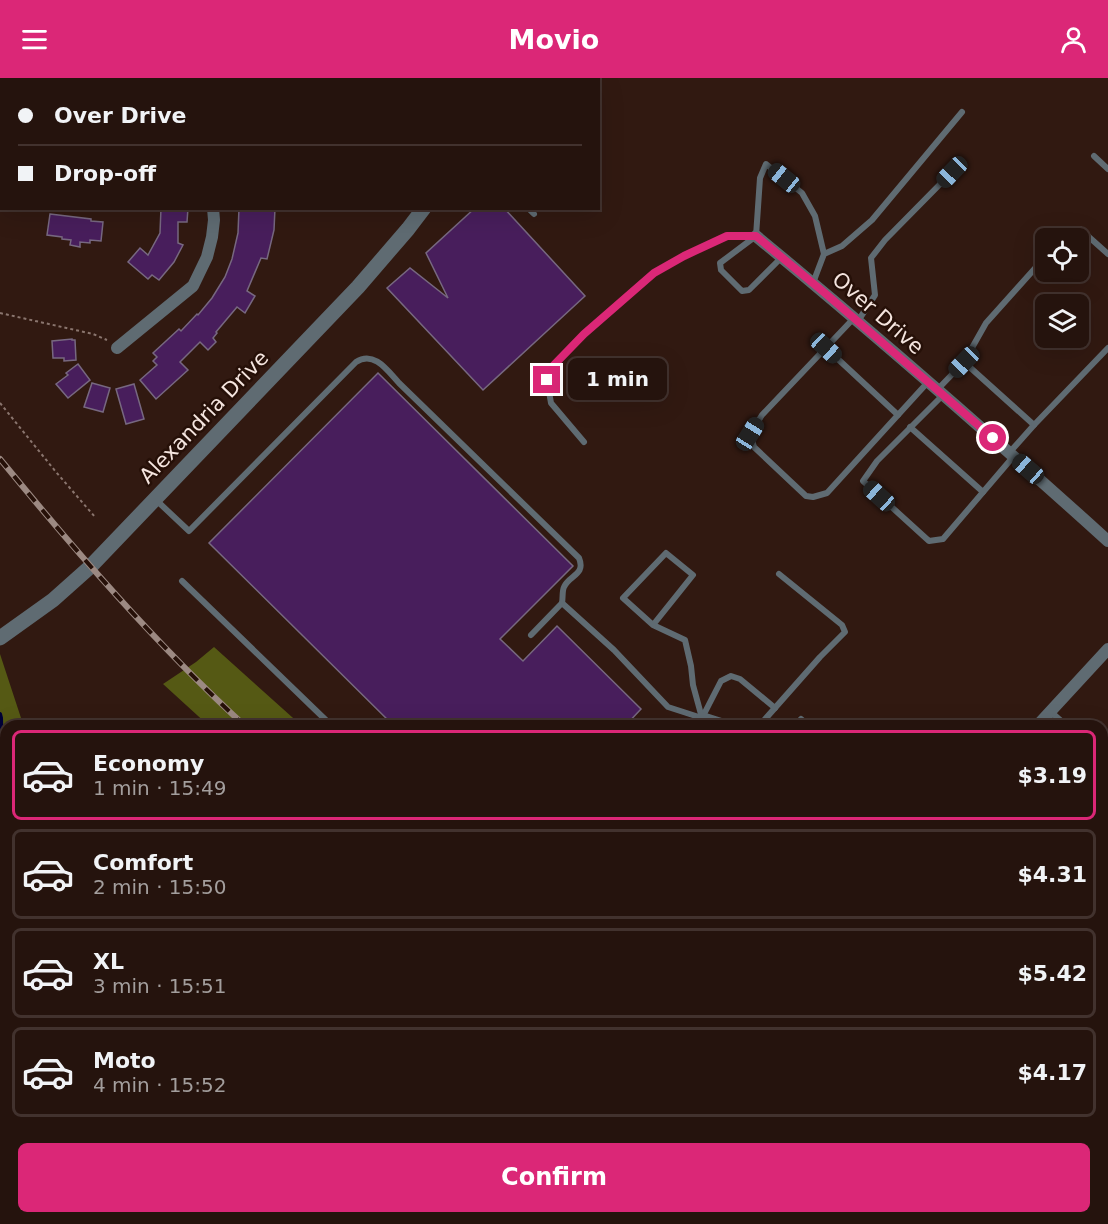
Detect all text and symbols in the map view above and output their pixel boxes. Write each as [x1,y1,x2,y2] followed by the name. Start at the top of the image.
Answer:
[18,23,51,56] icon: menu
[1057,23,1090,56] icon: person
[509,24,599,55] text: Movio
[54,103,186,128] text: Over Drive
[933,153,971,191] car
[764,160,804,196] car
[54,161,156,186] text: Drop-off
[1035,228,1089,348] map controls
[1035,228,1089,282] button: locate
[827,267,929,359] street label: Over Drive
[1035,294,1089,348] button: layers
[807,329,845,367] car
[945,343,983,381] car
[135,346,273,488] street label: Alexandria Drive
[568,359,667,401] callout: 1 min
[533,366,560,393] route end
[586,367,649,391] text: 1 min
[733,414,767,454] car
[979,424,1006,451] route start
[1009,450,1047,488] car
[860,477,898,515] car
[21,748,75,802] icon: car
[93,751,204,776] text: Economy
[1017,763,1087,788] text: $3.19
[93,776,227,800] text: 1 min · 15:49
[21,847,75,901] icon: car
[93,850,193,875] text: Comfort
[1017,862,1087,887] text: $4.31
[93,875,227,899] text: 2 min · 15:50
[21,946,75,1000] icon: car
[93,949,124,974] text: XL
[1017,961,1087,986] text: $5.42
[93,974,227,998] text: 3 min · 15:51
[21,1045,75,1099] icon: car
[93,1048,156,1073] text: Moto
[1017,1060,1087,1085] text: $4.17
[93,1073,227,1097] text: 4 min · 15:52
[18,1143,1090,1212] button: Confirm

